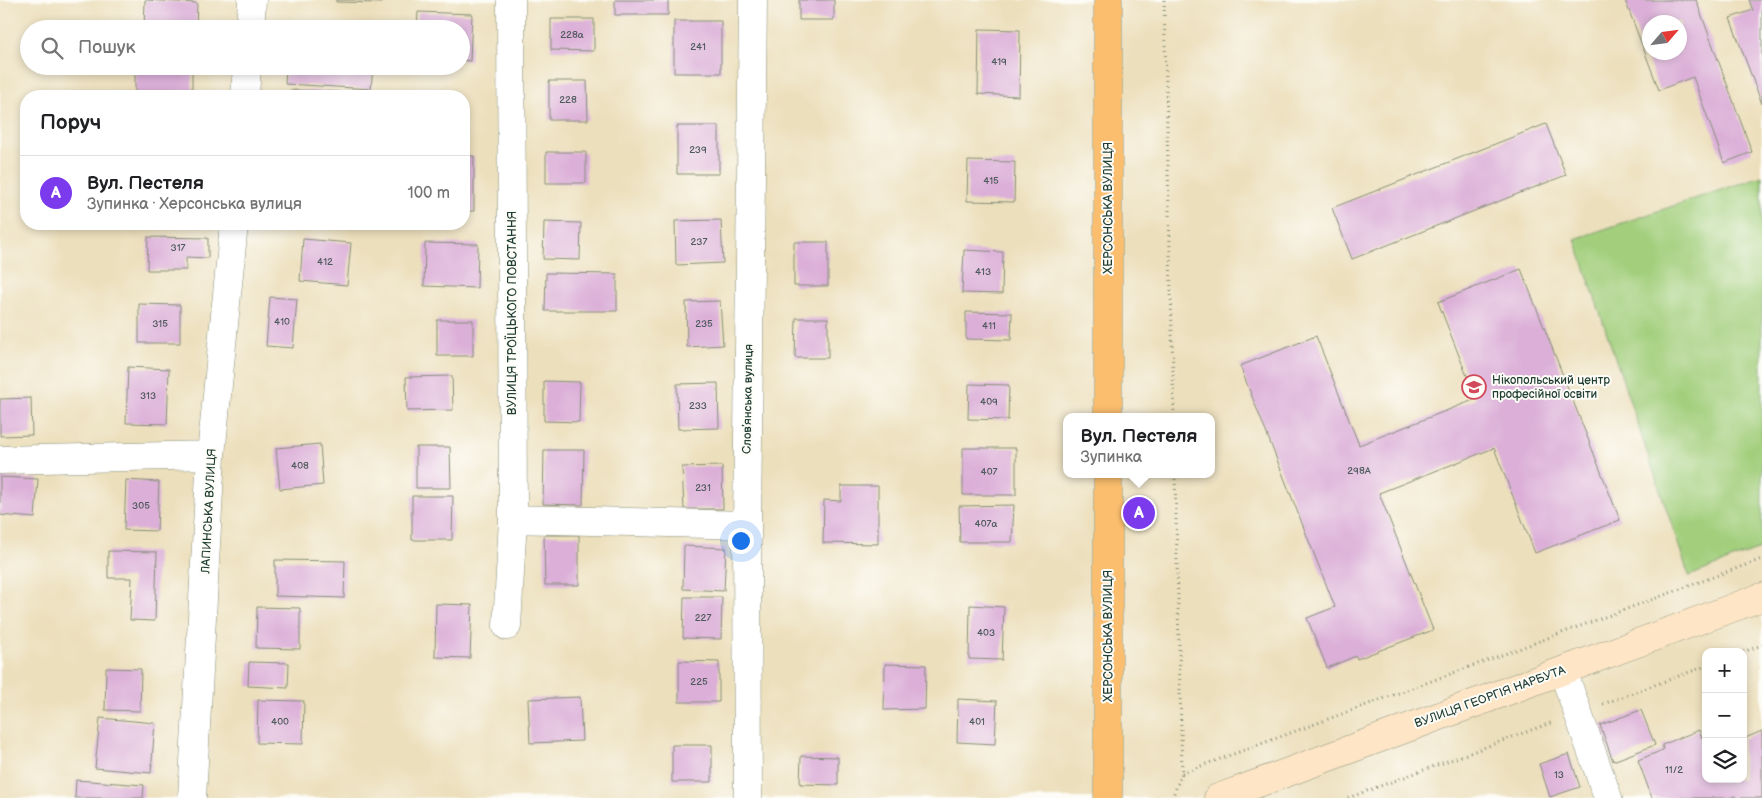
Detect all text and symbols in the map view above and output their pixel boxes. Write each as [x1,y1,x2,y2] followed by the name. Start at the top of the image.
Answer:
[1642,15,1687,60] north arrow
[20,20,470,75] search box
[560,29,584,41] house number: 228а
[38,34,66,62] icon: search
[78,36,136,59] text: Пошук
[690,41,706,53] house number: 241
[991,56,1007,68] house number: 419
[559,94,577,106] house number: 228
[40,110,101,135] text: Поруч
[1101,142,1116,274] street label: ХЕРСОНСЬКА ВУЛИЦЯ
[689,144,707,156] house number: 239
[87,172,204,195] text: Вул. Пестеля
[983,175,999,187] house number: 415
[51,184,61,203] text: A
[407,184,450,203] text: 100 m
[87,195,302,214] text: Зупинка · Херсонська вулиця
[504,211,520,415] street label: ВУЛИЦЯ ТРОЇЦЬКОГО ПОВСТАННЯ
[691,236,707,248] house number: 237
[171,242,186,254] house number: 317
[317,256,333,268] house number: 412
[975,266,991,278] house number: 413
[274,316,290,328] house number: 410
[152,318,168,330] house number: 315
[695,318,713,330] house number: 235
[982,320,996,332] house number: 411
[740,344,756,454] street label: Словʼянська вулиця
[1492,373,1610,402] place label: Нікопольський центр професійної освіти
[1461,374,1487,400] school or university icon: Нікопольський центр професійної освіти
[140,390,156,402] house number: 313
[980,396,998,408] house number: 409
[689,400,707,412] house number: 233
[1063,413,1215,478] popup
[1081,425,1197,448] text: Вул. Пестеля
[198,448,220,575] street label: ЛАПИНСЬКА ВУЛИЦЯ
[1081,448,1142,467] text: Зупинка
[291,460,309,472] house number: 408
[1347,465,1372,477] house number: 298А
[981,466,998,478] house number: 407
[695,482,711,494] house number: 231
[1123,494,1155,532] pin: A
[132,500,150,512] house number: 305
[975,518,997,530] house number: 407а
[728,528,754,554] your location
[1101,570,1116,702] street label: ХЕРСОНСЬКА ВУЛИЦЯ
[695,612,711,624] house number: 227
[977,627,995,639] house number: 403
[1702,648,1747,783] map controls
[1702,648,1747,693] button: +
[1413,662,1568,731] street label: ВУЛИЦЯ ГЕОРГІЯ НАРБУТА
[690,676,708,688] house number: 225
[1702,693,1747,738] button: −
[271,716,289,728] house number: 400
[969,716,985,728] house number: 401
[1702,738,1747,783] button: layers
[1665,764,1683,776] house number: 11/2
[1554,769,1564,781] house number: 13

